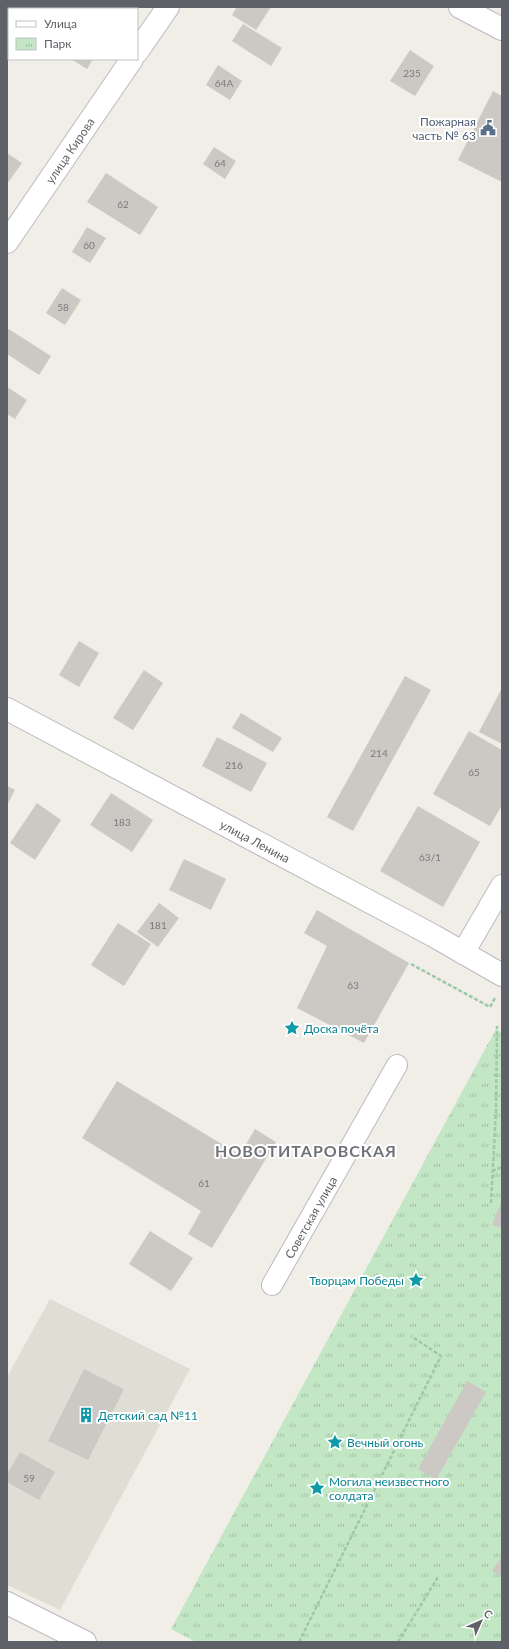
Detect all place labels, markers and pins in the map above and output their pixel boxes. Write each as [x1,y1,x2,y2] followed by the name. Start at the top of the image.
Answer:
[412,114,476,143] place label: Пожарная часть № 63
[479,119,497,137] public building icon: Пожарная часть № 63
[283,1019,301,1037] place icon: Доска почёта
[304,1021,379,1036] place label: Доска почёта
[407,1271,425,1289] place icon: Творцам Победы
[309,1273,404,1288] place label: Творцам Победы
[77,1406,95,1424] building icon: Детский сад №11
[98,1408,198,1423] place label: Детский сад №11
[326,1433,344,1451] place icon: Вечный огонь
[347,1435,424,1450] place label: Вечный огонь
[329,1474,449,1503] place label: Могила неизвестного солдата
[308,1479,326,1497] place icon: Могила неизвестного солдата

